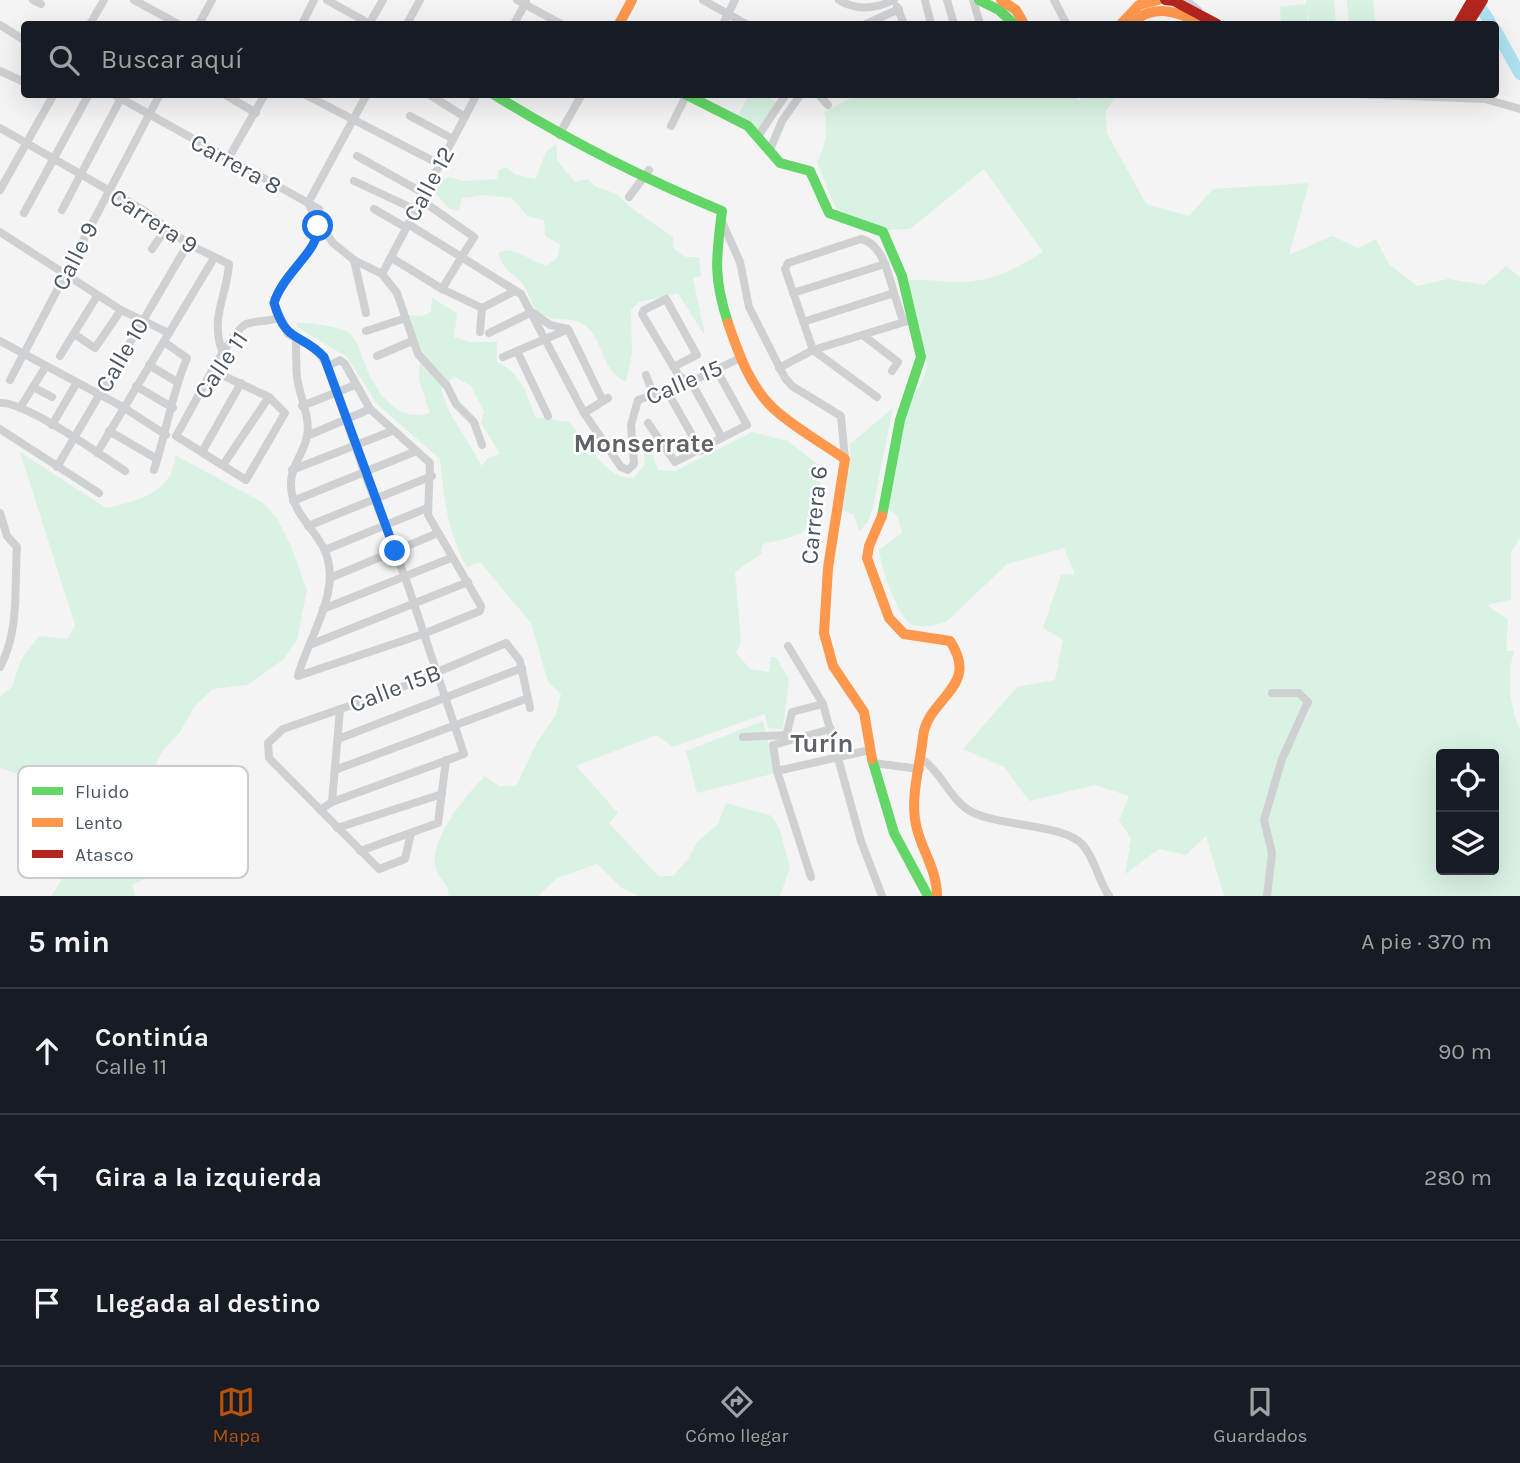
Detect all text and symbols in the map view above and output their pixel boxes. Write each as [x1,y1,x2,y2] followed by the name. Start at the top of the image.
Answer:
[21,21,1499,98] search box
[45,41,83,79] icon: search
[101,44,243,75] text: Buscar aquí
[186,128,286,200] street label: Carrera 8
[398,142,460,226] street label: Calle 12
[105,182,203,260] street label: Carrera 9
[302,210,333,241] route start
[46,217,104,295] street label: Calle 9
[89,313,155,397] street label: Calle 10
[188,326,254,404] street label: Calle 11
[641,353,727,411] street label: Calle 15
[574,428,714,459] district label: Monserrate
[795,464,833,566] street label: Carrera 6
[379,535,410,566] route end
[345,658,445,718] street label: Calle 15B
[791,728,853,759] district label: Turín
[1436,749,1499,875] map controls
[1436,749,1499,812] button: locate
[18,766,248,878] legend
[75,781,129,803] text: Fluido
[75,812,123,834] text: Lento
[1436,812,1499,875] button: layers
[75,844,134,866] text: Atasco
[28,924,110,960] text: 5 min
[1361,928,1492,955] text: A pie · 370 m
[95,1022,209,1053] text: Continúa
[28,1032,66,1070] icon: ahead
[1438,1038,1492,1065] text: 90 m
[95,1053,167,1080] text: Calle 11
[28,1158,66,1196] icon: left
[95,1162,322,1193] text: Gira a la izquierda
[1424,1164,1492,1191] text: 280 m
[28,1284,66,1322] icon: arrive
[95,1288,321,1319] text: Llegada al destino
[212,1383,261,1447] tab: Mapa
[685,1383,788,1447] tab: Cómo llegar
[1213,1383,1308,1447] tab: Guardados

